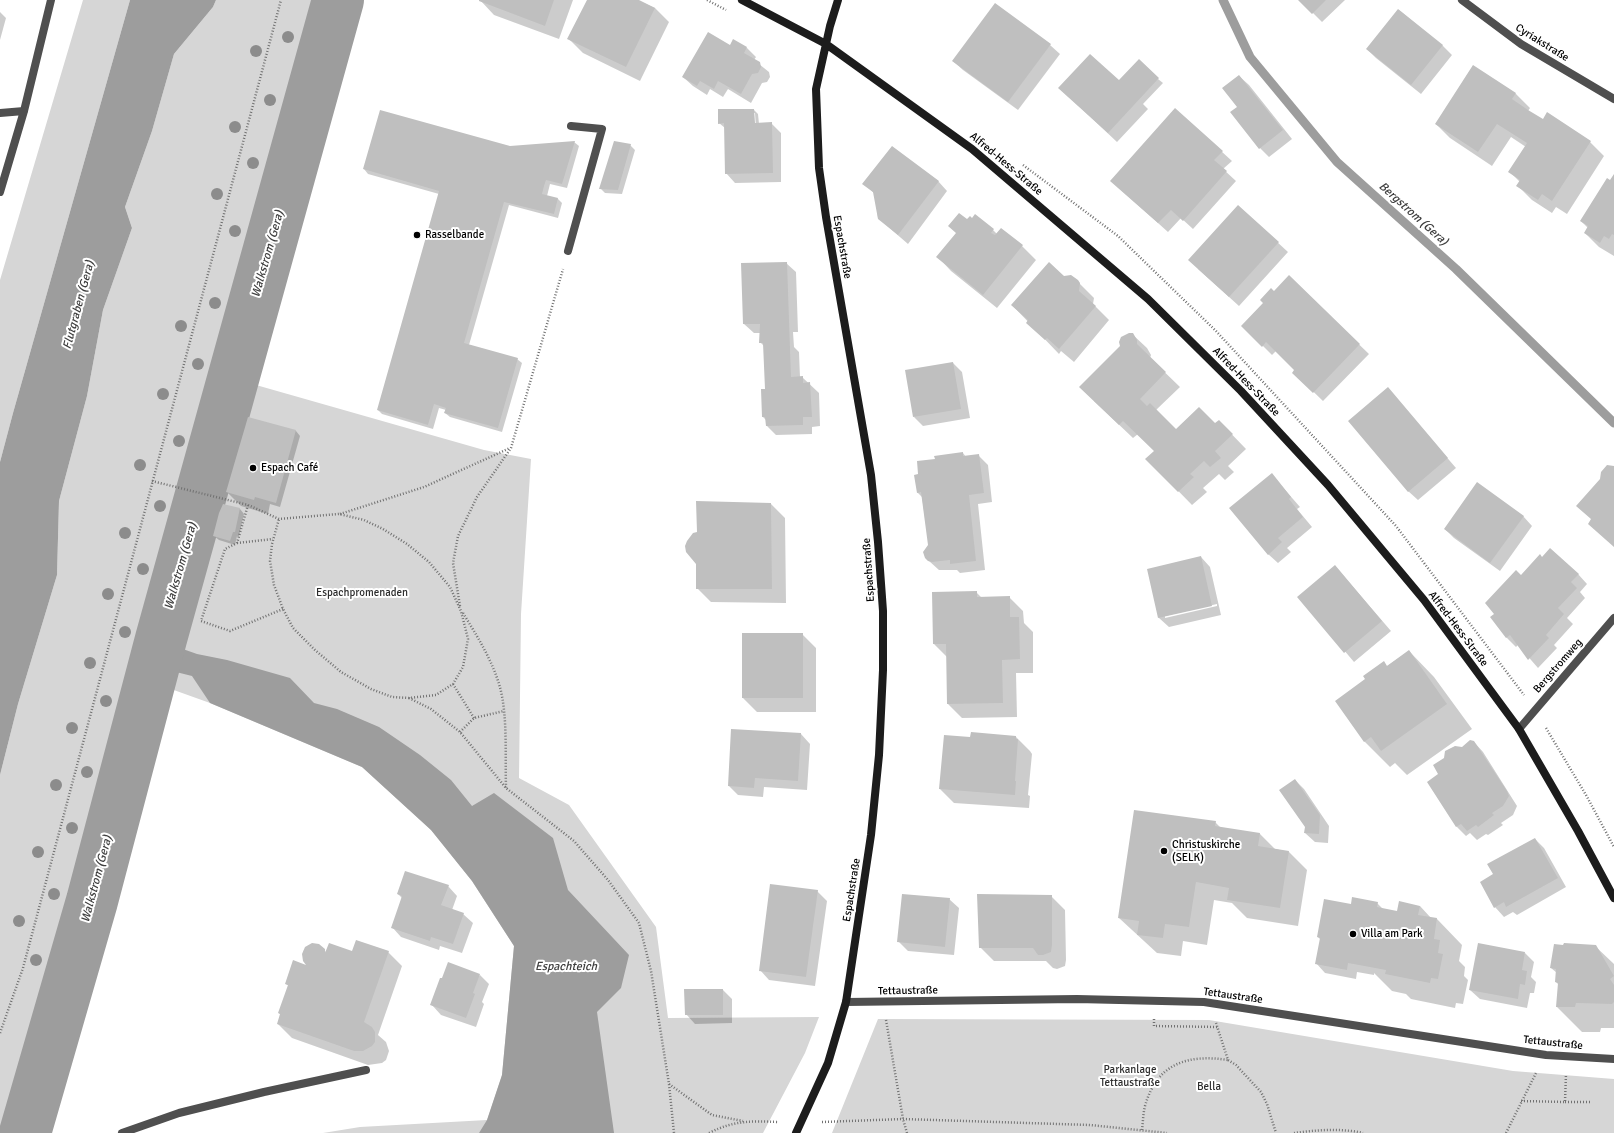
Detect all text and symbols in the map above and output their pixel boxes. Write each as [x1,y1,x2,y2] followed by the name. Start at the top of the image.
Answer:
[1513,21,1571,65] street label: Cyriakstraße
[967,130,1045,198] street label: Alfred-Hess-Straße
[1375,179,1451,249] water label: Bergstrom (Gera)
[249,209,287,299] water label: Walkstrom (Gera)
[830,214,854,280] street label: Espachstraße
[425,228,484,242] place label: Rasselbande
[412,230,422,240] marker: Rasselbande
[60,259,98,351] water label: Flutgraben (Gera)
[1210,345,1282,419] street label: Alfred-Hess-Straße
[261,461,318,475] place label: Espach Café
[248,463,258,473] marker: Espach Café
[162,521,200,611] water label: Walkstrom (Gera)
[860,538,878,602] street label: Espachstraße
[316,586,408,600] park label: Espachpromenaden
[1425,589,1491,669] street label: Alfred-Hess-Straße
[1531,636,1585,696] street label: Bergstromweg
[78,834,116,924] water label: Walkstrom (Gera)
[1172,838,1240,864] place label: Christuskirche (SELK)
[1159,846,1169,856] marker: Christuskirche (SELK)
[840,857,864,923] street label: Espachstraße
[1361,927,1423,941] place label: Villa am Park
[1348,929,1358,939] marker: Villa am Park
[535,960,597,974] water label: Espachteich
[878,984,938,998] street label: Tettaustraße
[1202,985,1264,1007] street label: Tettaustraße
[1523,1033,1583,1053] street label: Tettaustraße
[1100,1063,1160,1089] park label: Parkanlage Tettaustraße
[1197,1080,1221,1094] park label: Bella

